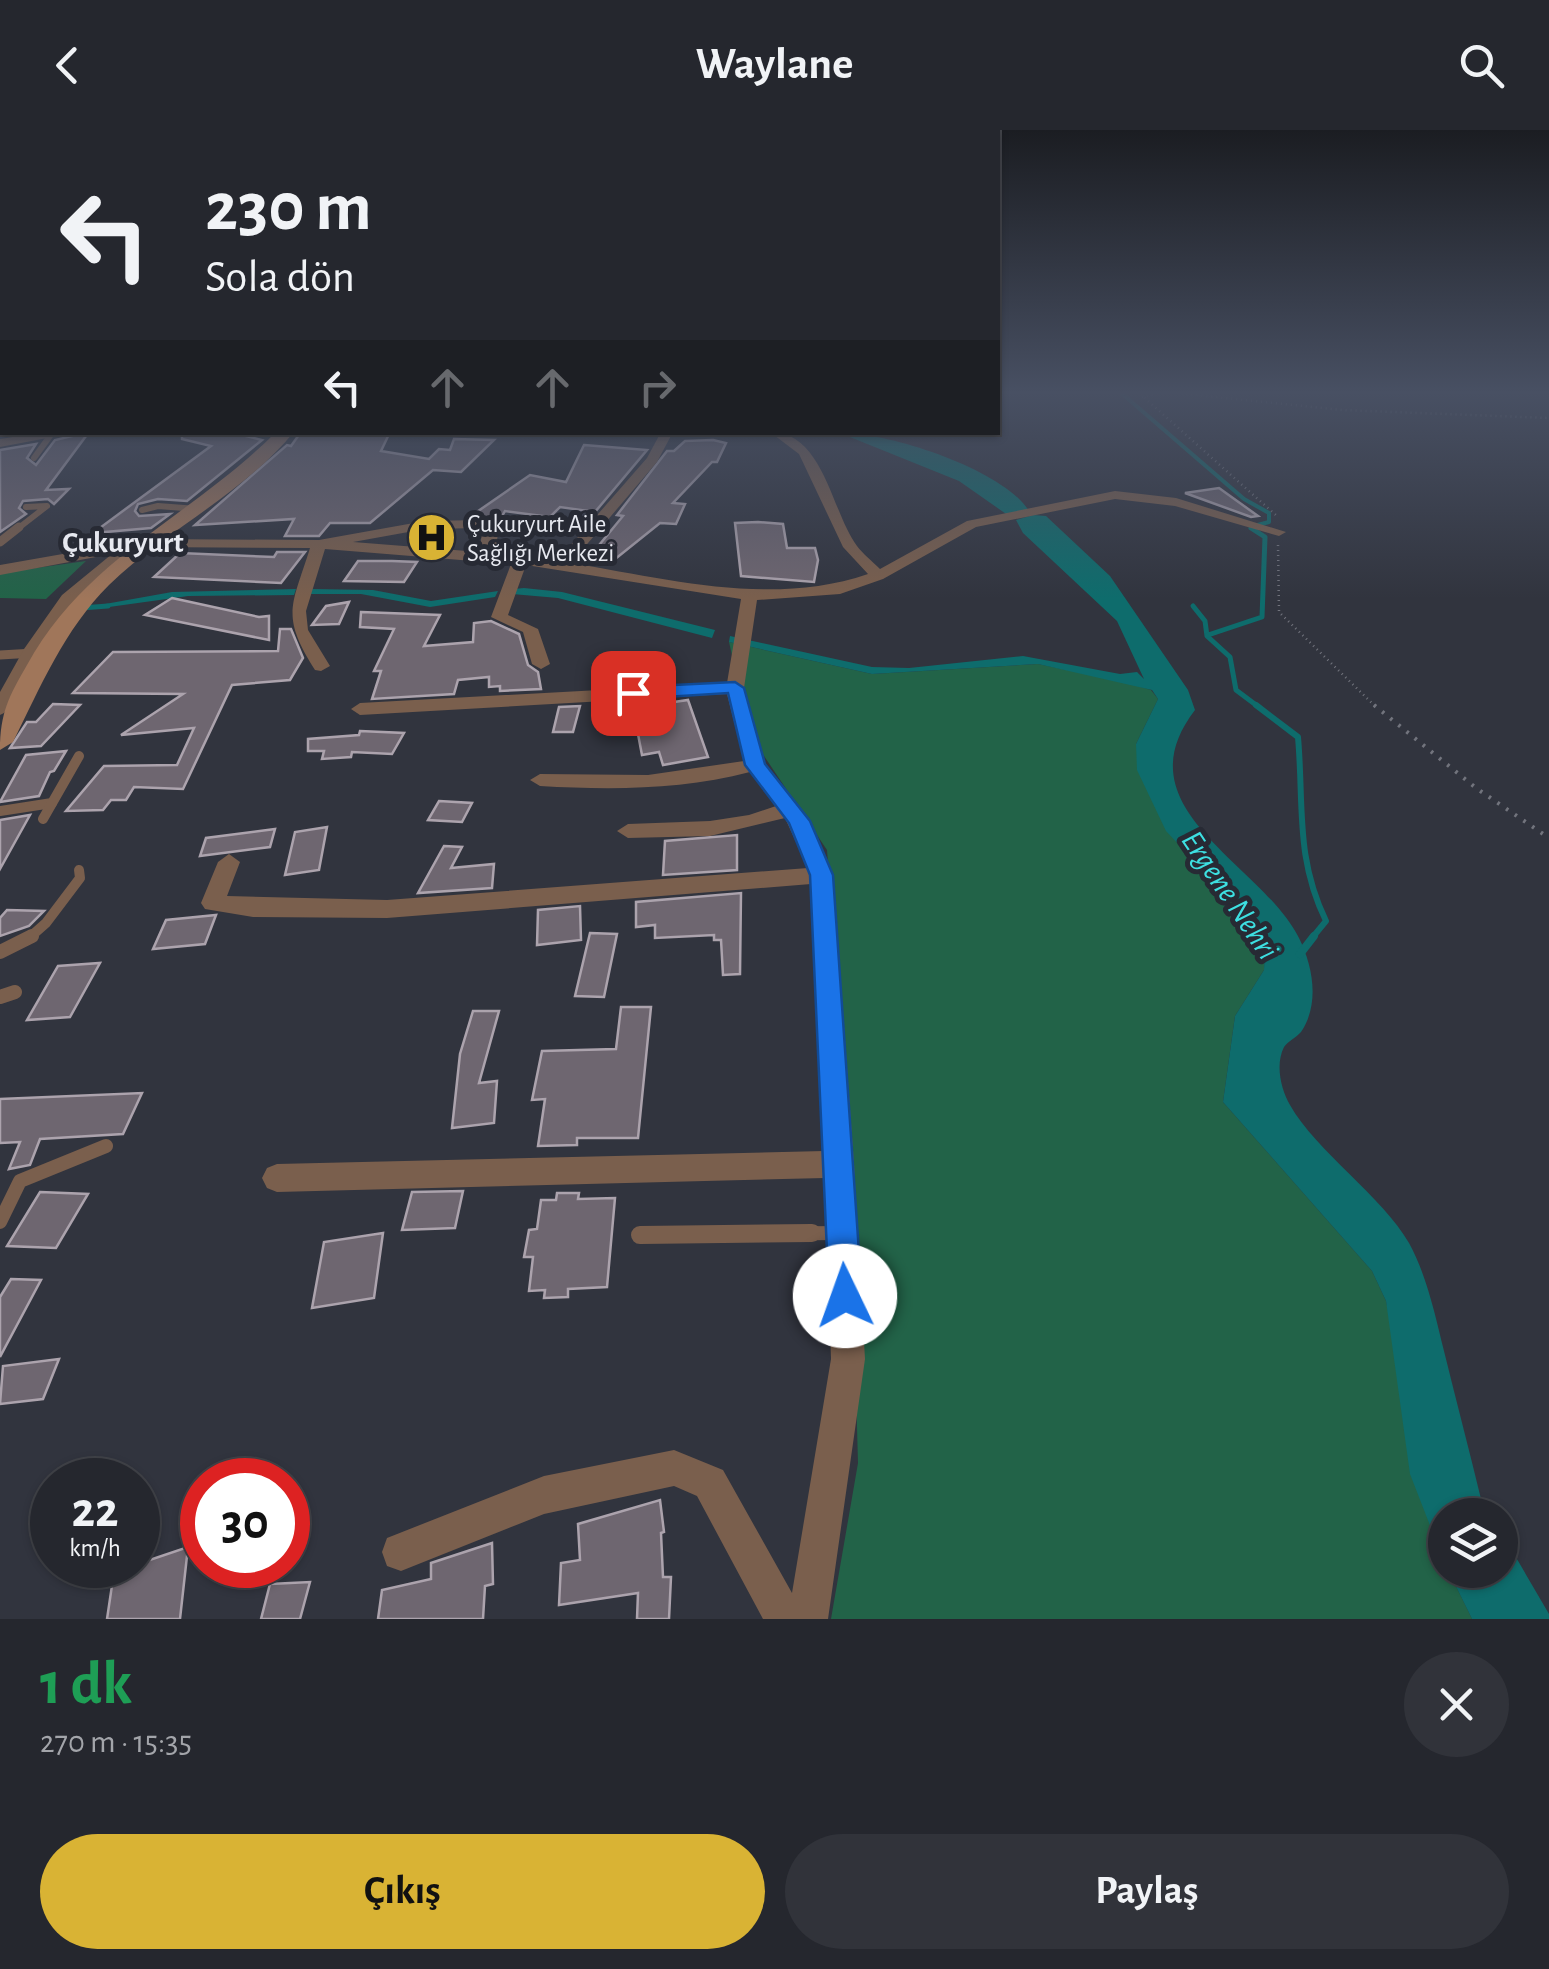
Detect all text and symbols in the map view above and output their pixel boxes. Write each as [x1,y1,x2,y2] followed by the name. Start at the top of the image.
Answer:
[40,38,95,93] icon: back
[1454,38,1509,93] icon: search
[696,42,853,87] text: Waylane
[40,170,170,300] icon: left
[205,173,372,243] text: 230 m
[205,255,355,300] text: Sola dön
[315,360,370,415] icon: left
[420,360,475,415] icon: ahead
[525,360,580,415] icon: ahead
[630,360,685,415] icon: right
[406,512,458,564] hospital icon: Çukuryurt Aile Sağlığı Merkezi
[467,512,614,566] place label: Çukuryurt Aile Sağlığı Merkezi
[62,528,184,558] district label: Çukuryurt
[591,651,676,736] pin
[606,666,661,721] icon: arrive
[1175,825,1285,965] water label: Ergene Nehri
[793,1244,897,1348] position arrow
[180,1458,310,1588] speed limit sign: 30
[71,1486,119,1536] text: 22
[1428,1498,1518,1588] map controls
[1428,1498,1518,1588] button: layers
[69,1536,121,1561] text: km/h
[1404,1652,1509,1757] button: close
[40,1655,132,1715] text: 1 dk
[40,1726,192,1758] text: 270 m · 15:35
[40,1834,765,1949] button: Çıkış
[785,1834,1509,1949] button: Paylaş

